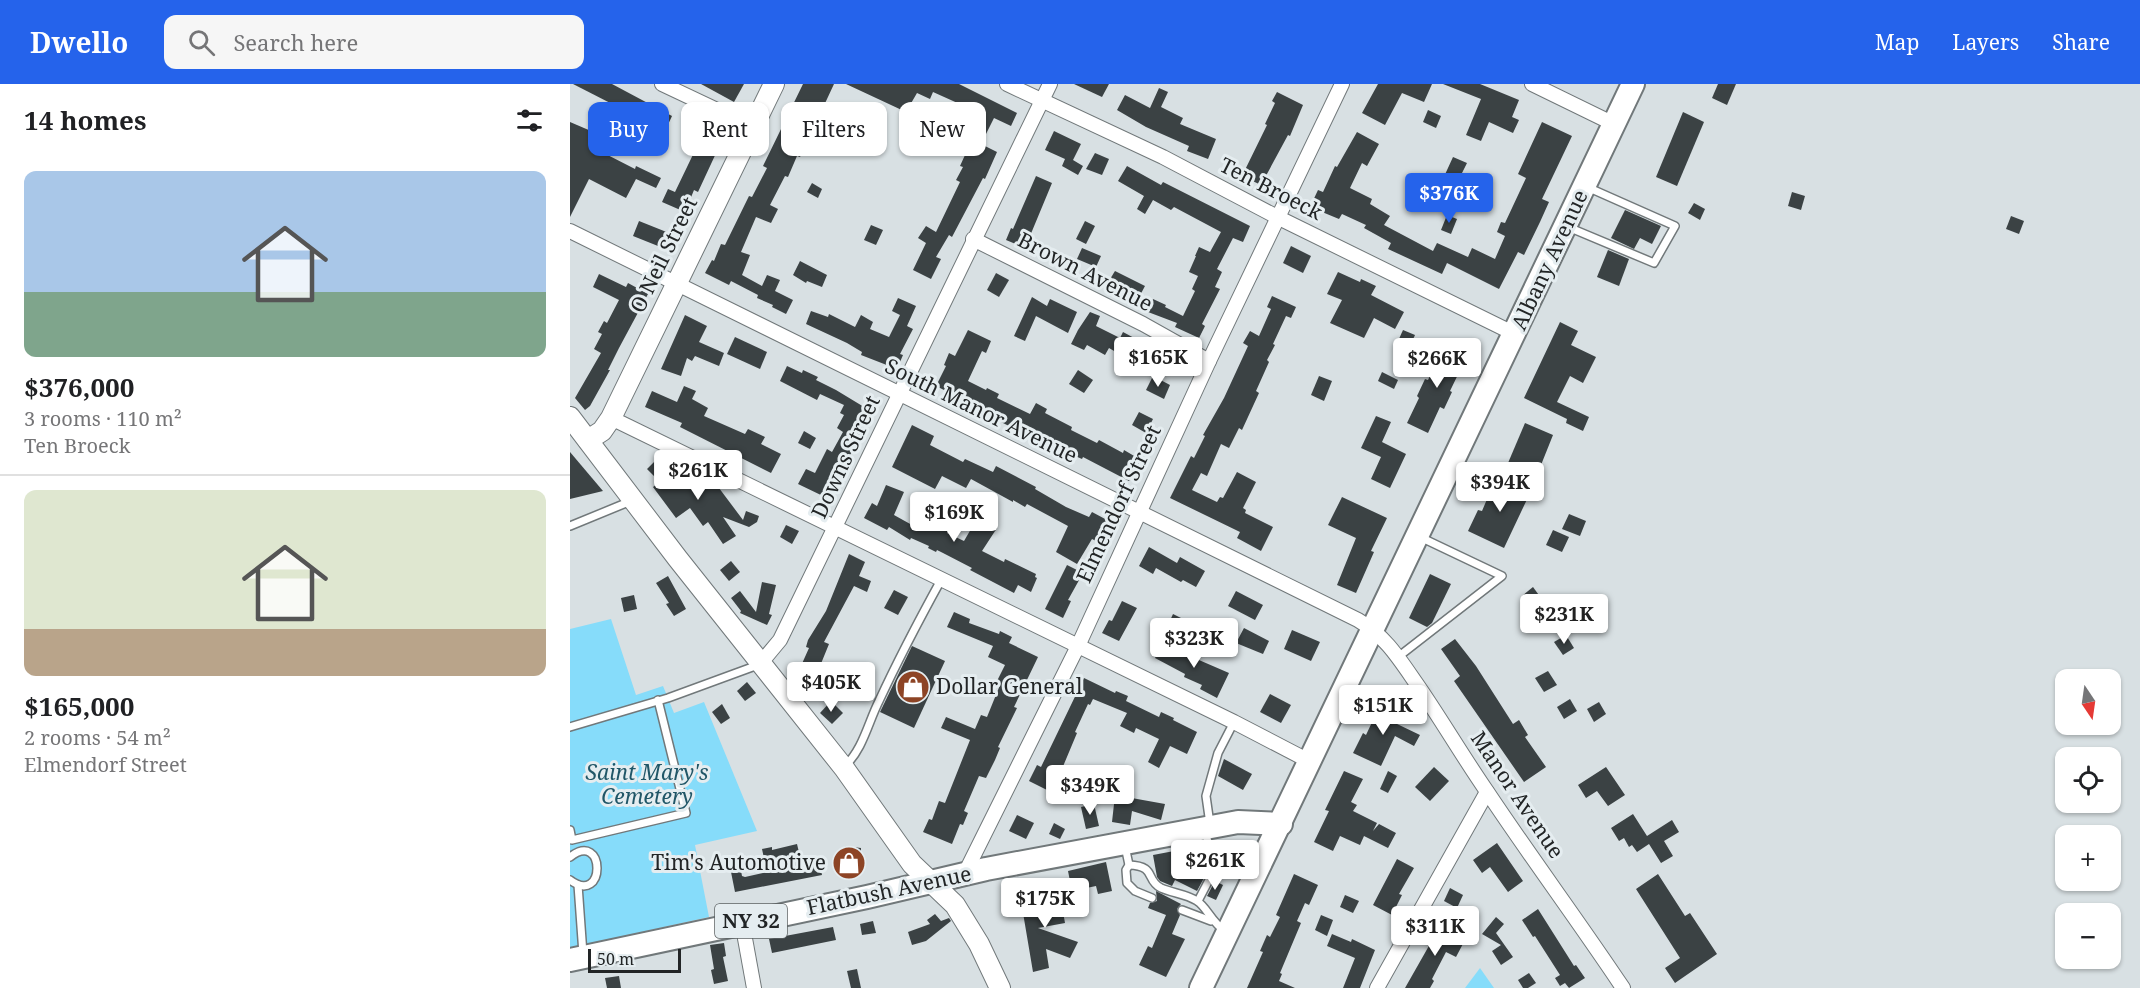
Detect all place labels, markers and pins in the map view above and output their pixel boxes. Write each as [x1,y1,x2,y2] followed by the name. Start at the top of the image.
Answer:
[1407,173,1491,224] pin: $376K
[1116,337,1200,388] pin: $165K
[1395,338,1479,389] pin: $266K
[656,450,740,501] pin: $261K
[1458,462,1542,513] pin: $394K
[912,492,996,543] pin: $169K
[1522,594,1606,645] pin: $231K
[1152,618,1236,669] pin: $323K
[789,662,873,713] pin: $405K
[895,669,931,705] shop icon: Dollar General
[936,672,1083,700] place label: Dollar General
[1341,685,1425,736] pin: $151K
[1048,765,1132,816] pin: $349K
[1173,840,1257,891] pin: $261K
[831,845,867,881] shop icon: Tim's Automotive
[651,848,826,876] place label: Tim's Automotive
[1003,878,1087,929] pin: $175K
[1393,906,1477,957] pin: $311K

